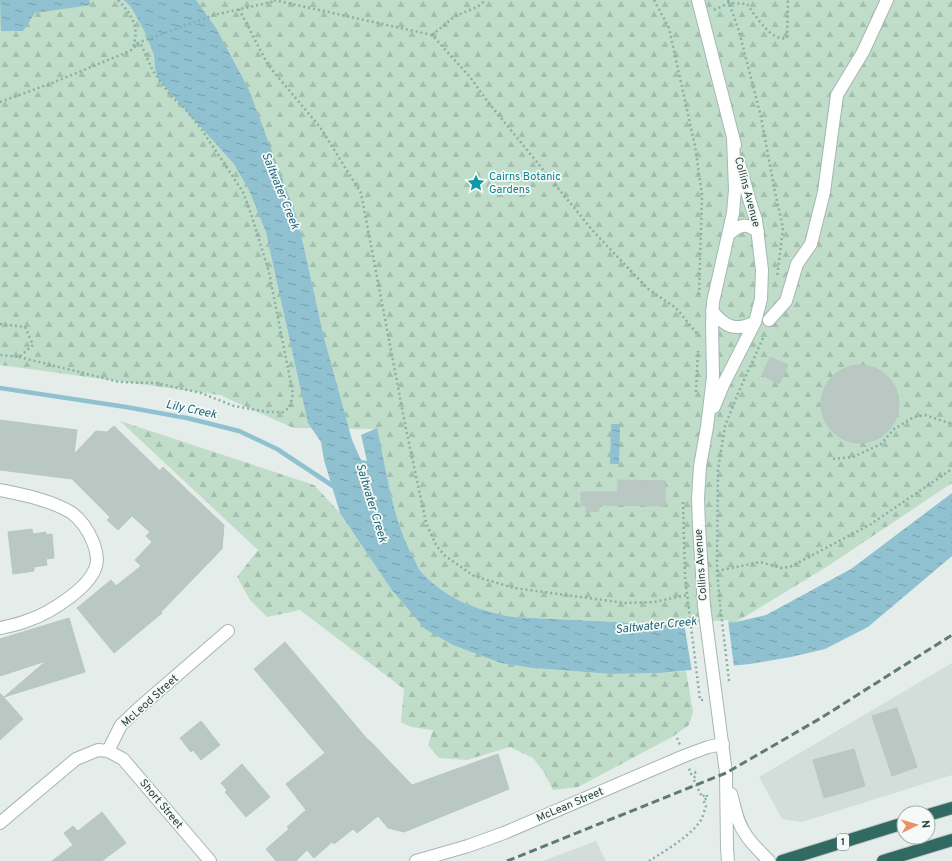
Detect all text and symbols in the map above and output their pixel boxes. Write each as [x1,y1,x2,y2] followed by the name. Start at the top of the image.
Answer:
[257,150,303,233] water label: Saltwater Creek
[731,155,763,229] street label: Collins Avenue
[489,170,561,197] place label: Cairns Botanic Gardens
[466,173,486,193] place icon: Cairns Botanic Gardens
[164,397,219,423] water label: Lily Creek
[351,462,391,545] water label: Saltwater Creek
[691,528,710,601] street label: Collins Avenue
[614,614,698,638] water label: Saltwater Creek
[119,672,181,730] street label: McLeod Street
[136,776,186,832] street label: Short Street
[534,785,606,825] street label: McLean Street
[896,805,936,845] north arrow
[918,820,932,829] text: N
[837,834,849,850] road number: 1

